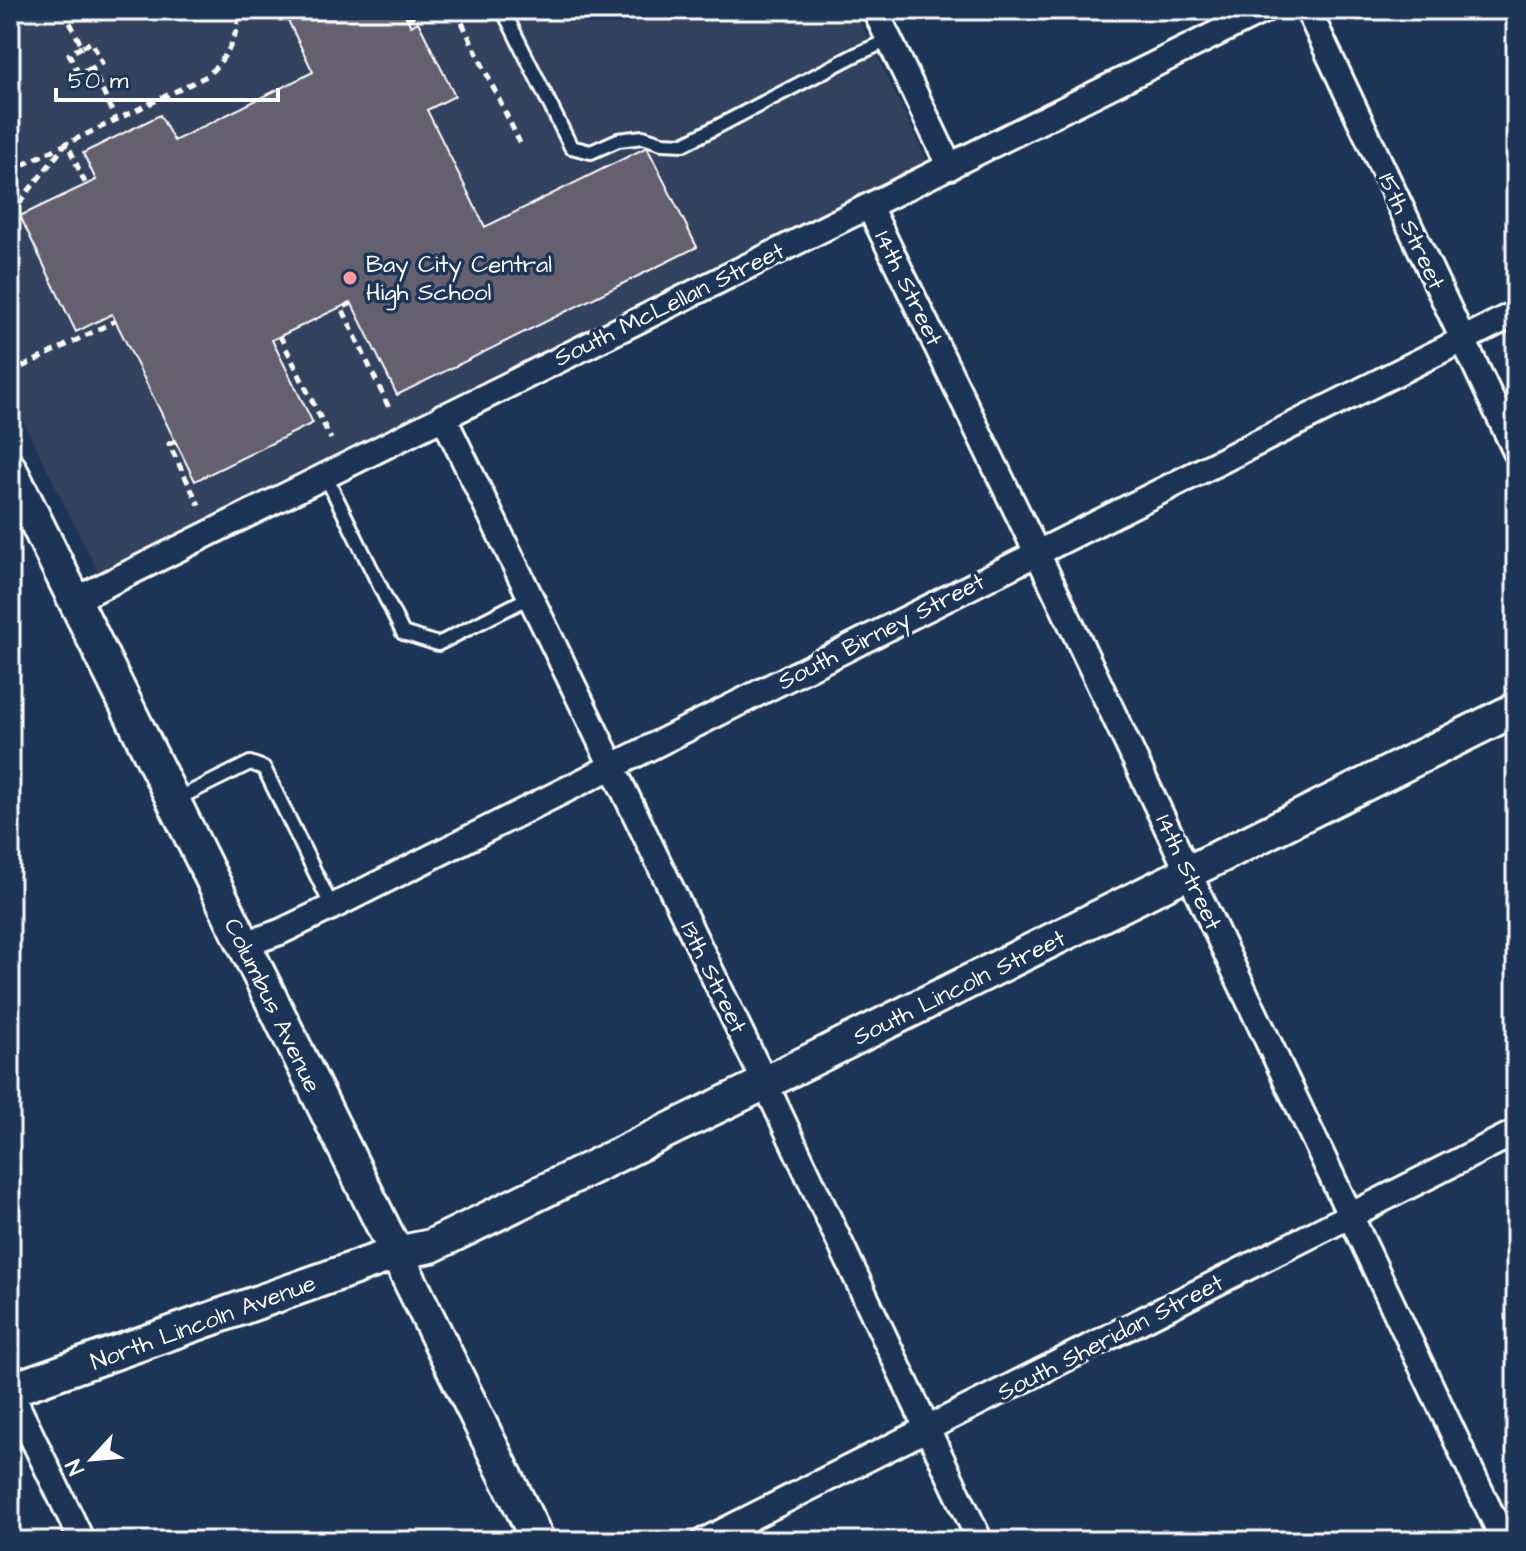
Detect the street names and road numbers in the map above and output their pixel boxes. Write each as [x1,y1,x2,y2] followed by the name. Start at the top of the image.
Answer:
[1369,167,1453,296] street label: 15th Street
[866,225,951,352] street label: 14th Street
[549,234,791,375] street label: South McLellan Street
[772,565,991,700] street label: South Birney Street
[1146,809,1230,936] street label: 14th Street
[215,912,329,1098] street label: Columbus Avenue
[671,916,755,1039] street label: 13th Street
[847,921,1072,1054] street label: South Lincoln Street
[86,1266,321,1379] street label: North Lincoln Avenue
[992,1266,1230,1410] street label: South Sheridan Street

